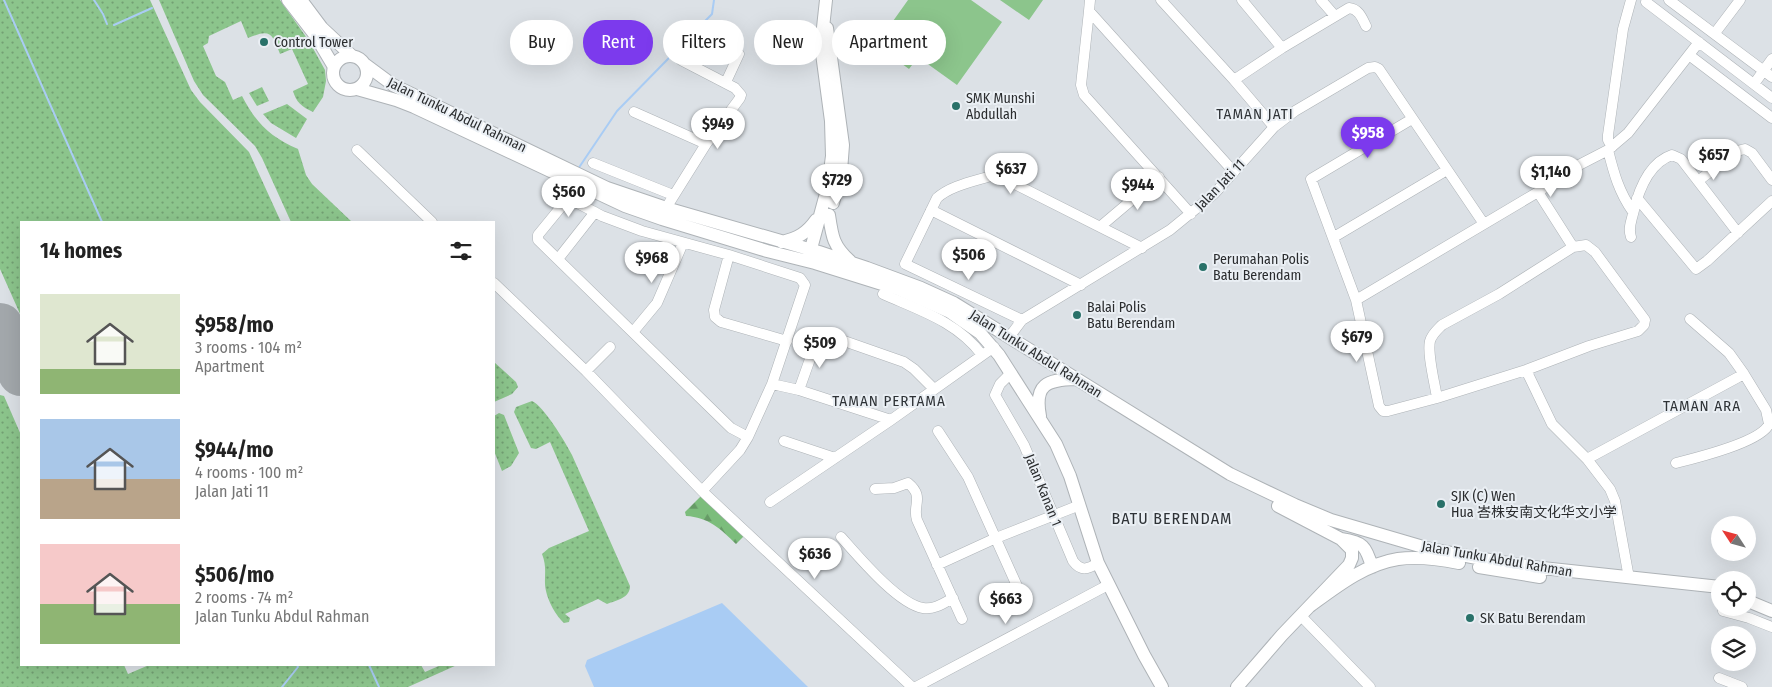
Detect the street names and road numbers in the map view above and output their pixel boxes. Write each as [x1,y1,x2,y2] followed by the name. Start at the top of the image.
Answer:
[385,74,529,156] street label: Jalan Tunku Abdul Rahman
[1191,156,1249,214] street label: Jalan Jati 11
[967,306,1105,402] street label: Jalan Tunku Abdul Rahman
[1021,451,1065,529] street label: Jalan Kanan 1
[1420,537,1574,581] street label: Jalan Tunku Abdul Rahman

